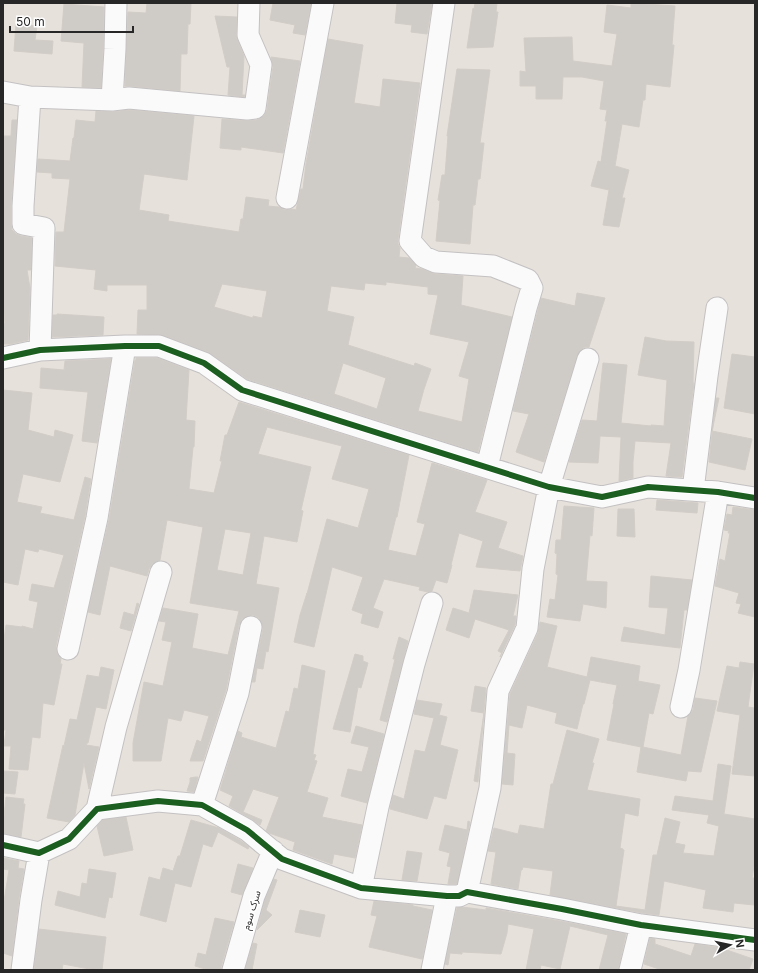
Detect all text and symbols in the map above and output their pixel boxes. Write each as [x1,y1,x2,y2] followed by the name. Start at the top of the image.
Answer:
[10,8,133,34] scale bar
[16,14,45,29] text: 50 m
[239,889,266,932] street label: سرک سوم
[710,925,750,965] north arrow
[732,938,747,949] text: N

